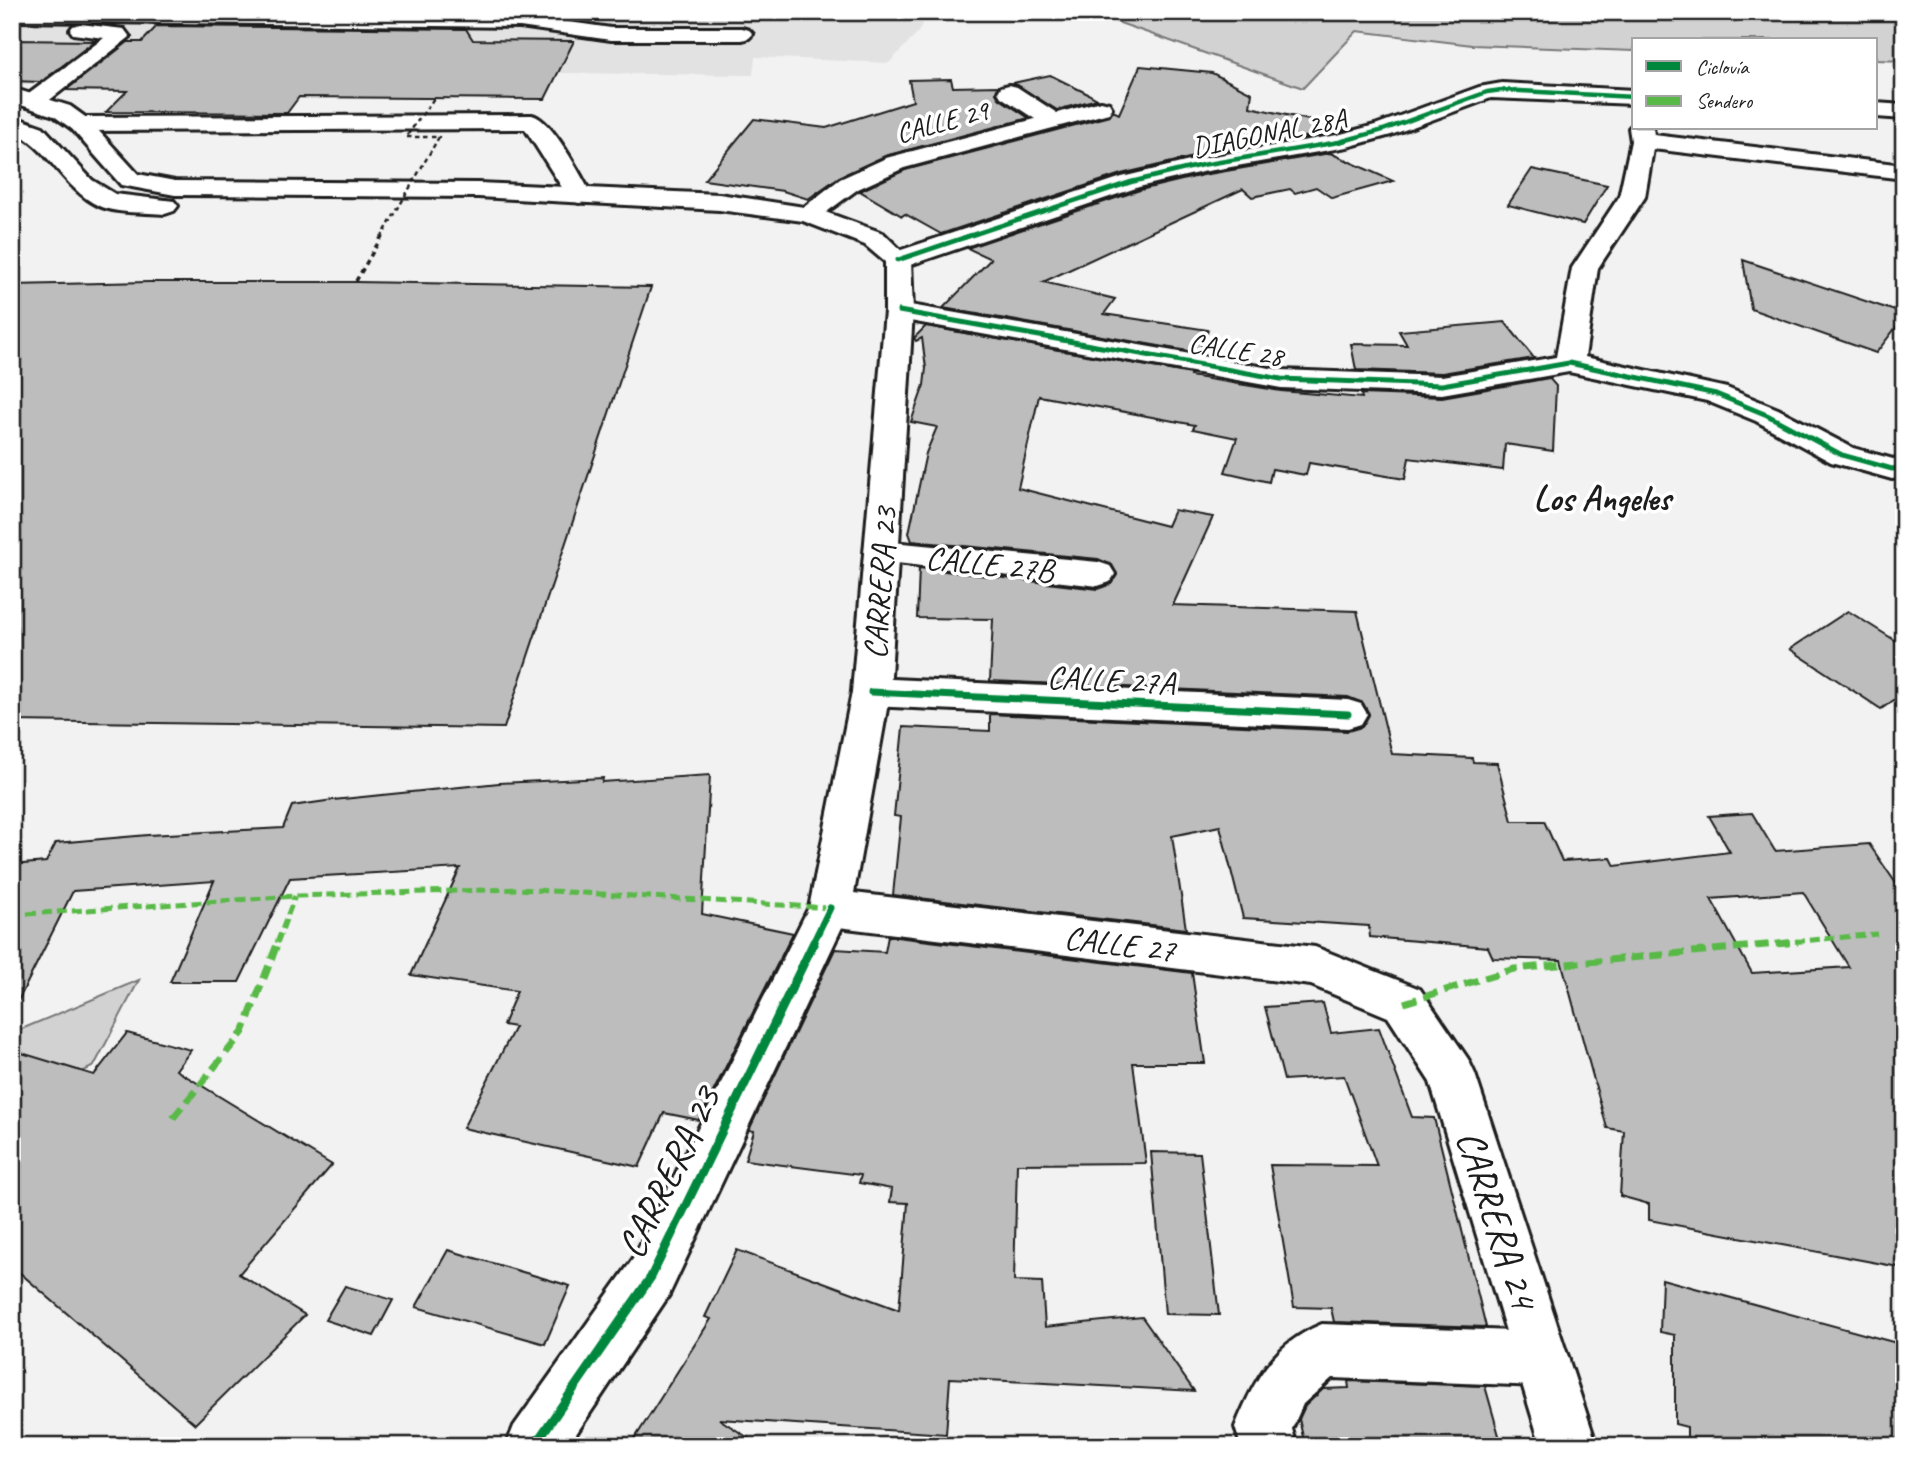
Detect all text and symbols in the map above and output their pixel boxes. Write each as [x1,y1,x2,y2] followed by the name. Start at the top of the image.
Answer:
[1632,38,1878,130] legend
[1696,54,1750,80] text: Ciclovía
[1696,88,1754,114] text: Sendero
[892,92,995,151] street label: CALLE 29
[1189,100,1351,165] street label: DIAGONAL 28A
[1187,325,1288,375] street label: CALLE 28
[1534,476,1674,521] district label: Los Angeles
[854,504,906,660] street label: CARRERA 23
[924,536,1058,592] street label: CALLE 27B
[1046,656,1177,704] street label: CALLE 27A
[1062,916,1180,972] street label: CALLE 27
[606,1076,733,1266] street label: CARRERA 23
[1445,1124,1551,1318] street label: CARRERA 24

